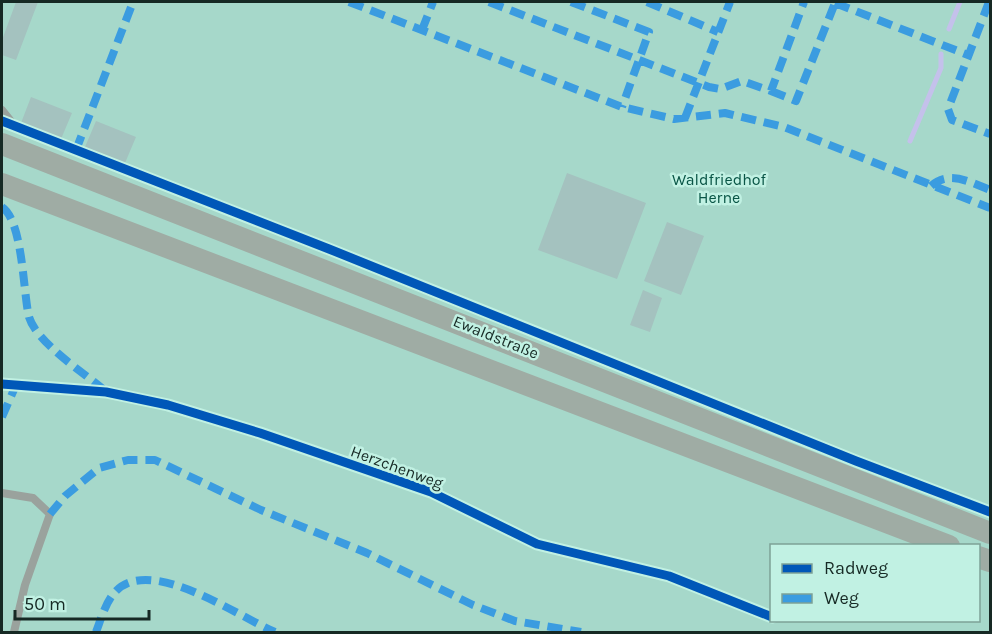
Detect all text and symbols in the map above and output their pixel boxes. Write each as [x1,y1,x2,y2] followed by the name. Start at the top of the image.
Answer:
[672,170,767,207] park label: Waldfriedhof Herne
[451,311,541,363] street label: Ewaldstraße
[348,441,446,493] street label: Herzchenweg
[770,544,980,622] legend
[824,557,888,579] text: Radweg
[15,583,148,621] scale bar
[824,587,859,609] text: Weg
[24,593,66,615] text: 50 m

